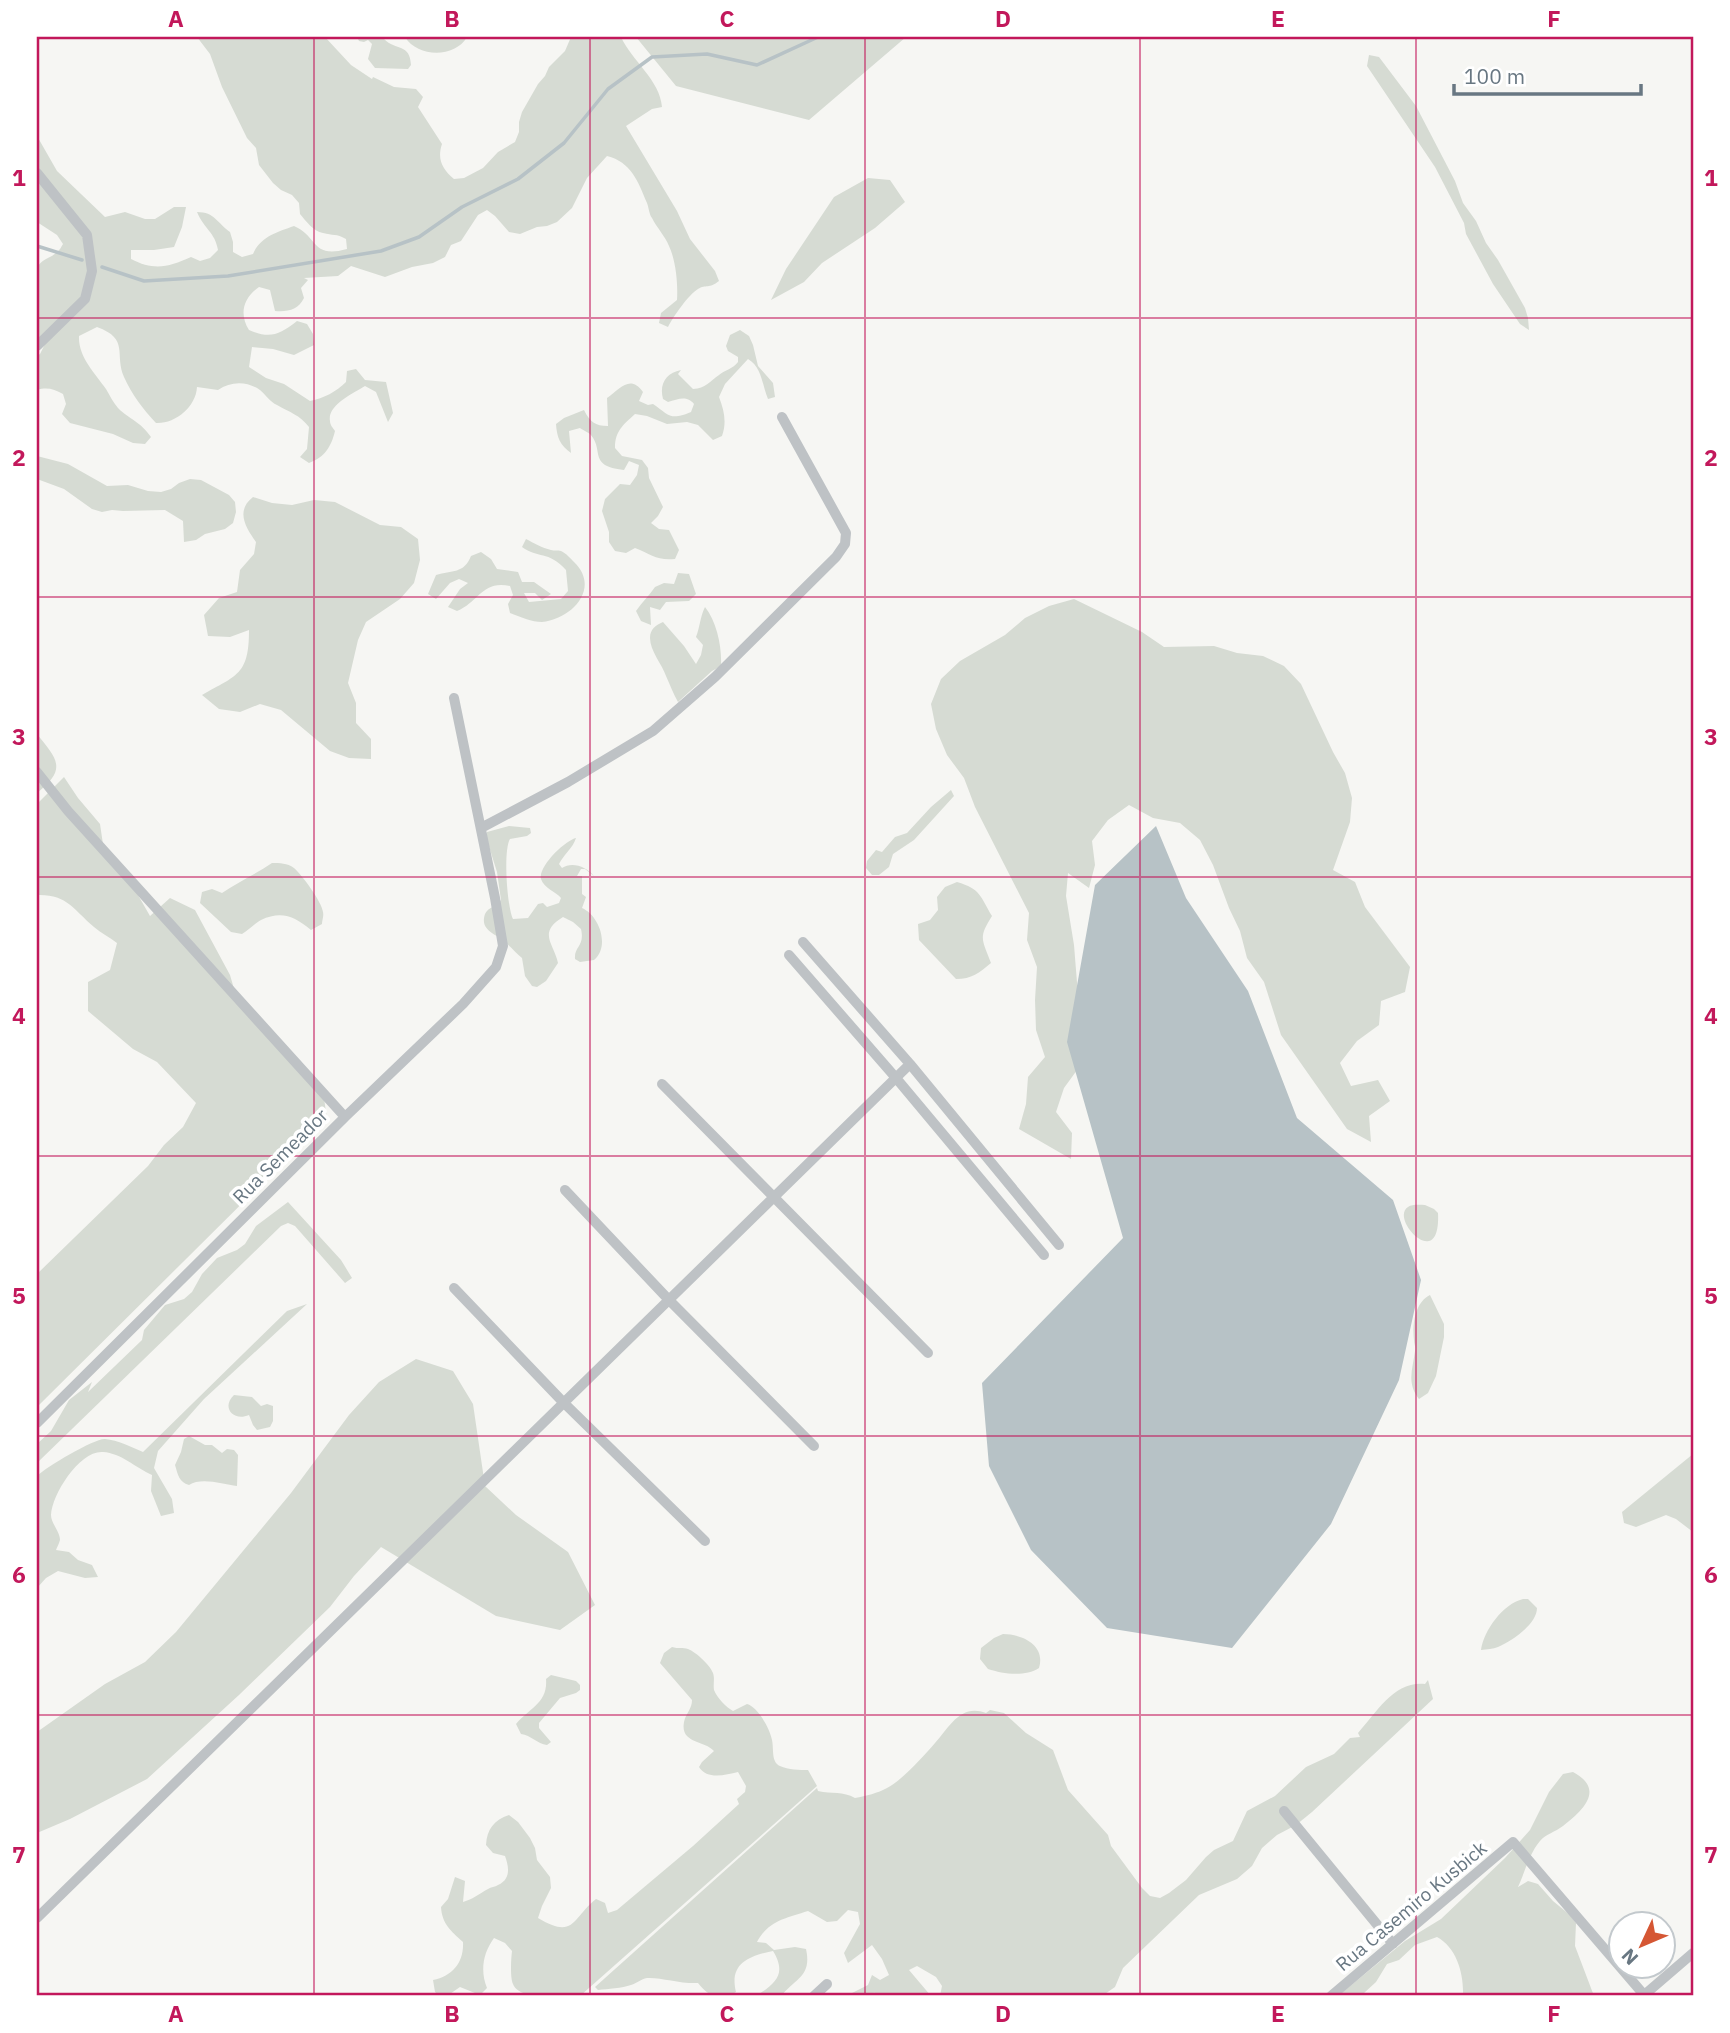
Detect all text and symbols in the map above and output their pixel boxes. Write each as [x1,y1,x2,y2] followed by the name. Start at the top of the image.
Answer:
[168,3,184,33] text: A
[444,3,460,33] text: B
[720,3,735,33] text: C
[995,3,1011,33] text: D
[1271,3,1285,33] text: E
[1547,3,1561,33] text: F
[1454,52,1641,96] scale bar
[1464,62,1525,90] text: 100 m
[12,162,26,192] text: 1
[1704,162,1718,192] text: 1
[12,442,26,472] text: 2
[1704,442,1718,472] text: 2
[12,721,26,751] text: 3
[1704,721,1718,751] text: 3
[12,1000,26,1030] text: 4
[1704,1000,1718,1030] text: 4
[227,1103,333,1209] street label: Rua Semeador
[12,1280,26,1310] text: 5
[1704,1280,1718,1310] text: 5
[12,1559,26,1589] text: 6
[1704,1559,1718,1589] text: 6
[1331,1836,1491,1976] street label: Rua Casemiro Kusbick
[12,1839,26,1869] text: 7
[1704,1839,1718,1869] text: 7
[1608,1910,1678,1980] north arrow
[1616,1944,1643,1970] text: N
[168,1998,184,2028] text: A
[444,1998,460,2028] text: B
[720,1998,735,2028] text: C
[995,1998,1011,2028] text: D
[1271,1998,1285,2028] text: E
[1547,1998,1561,2028] text: F

